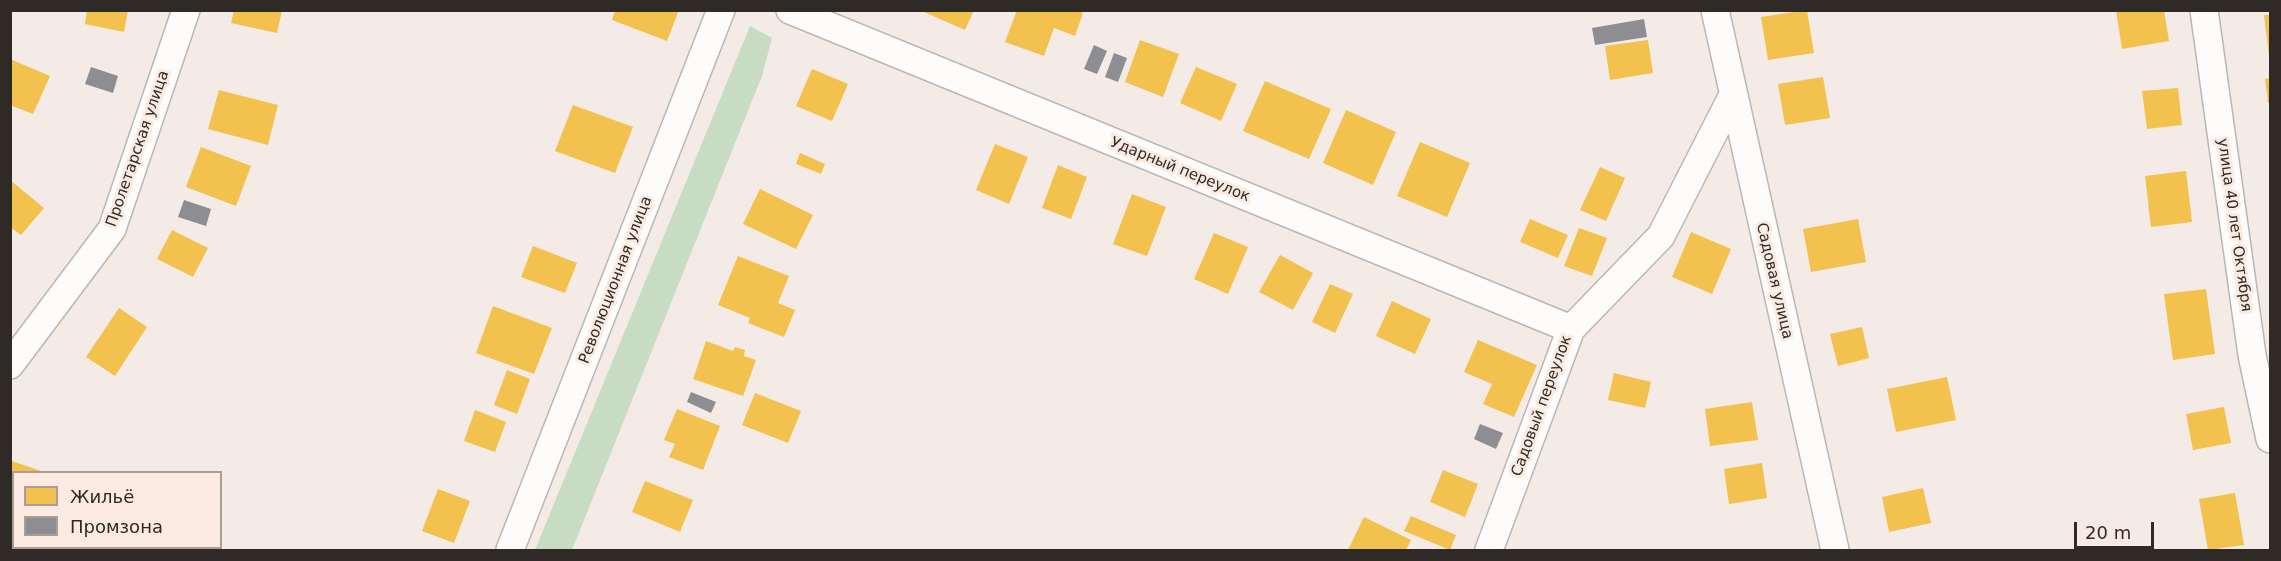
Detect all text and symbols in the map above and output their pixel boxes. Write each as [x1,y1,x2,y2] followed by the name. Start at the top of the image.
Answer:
[103,68,173,230] street label: Пролетарская улица
[1108,134,1252,206] street label: Ударный переулок
[2213,137,2255,313] street label: улица 40 лет Октября
[576,194,656,366] street label: Революционная улица
[1752,221,1796,341] street label: Садовая улица
[1508,333,1576,479] street label: Садовый переулок
[12,471,222,549] legend
[70,486,134,507] text: Жильё
[2077,510,2156,548] scale bar
[70,516,163,537] text: Промзона
[2085,522,2131,543] text: 20 m

